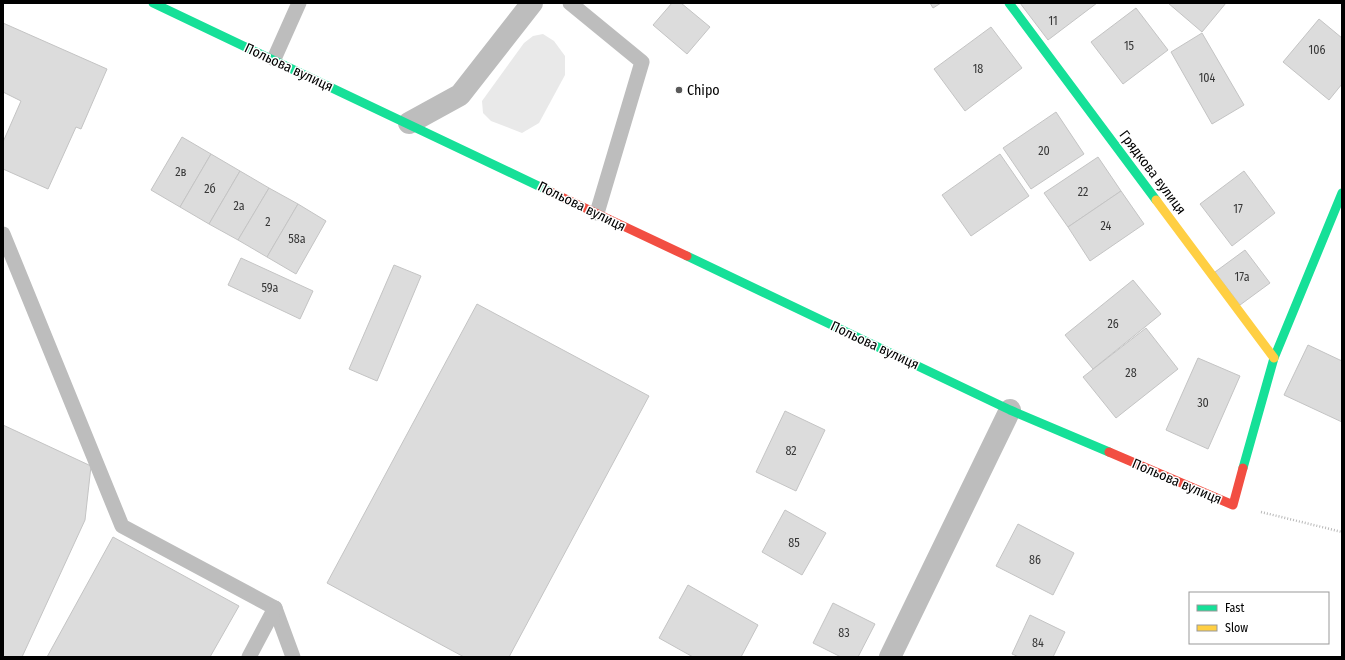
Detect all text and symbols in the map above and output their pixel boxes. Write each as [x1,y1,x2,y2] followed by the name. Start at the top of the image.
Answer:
[1048,14,1058,28] house number: 11
[1124,39,1135,53] house number: 15
[242,40,336,95] street label: Польова вулиця
[1309,43,1325,57] house number: 106
[973,62,983,76] house number: 18
[1199,71,1216,85] house number: 104
[687,82,720,99] place label: Chipo
[674,85,684,95] marker: Chipo
[1116,127,1190,218] street label: Грядкова вулиця
[1038,144,1050,158] house number: 20
[175,165,187,179] house number: 2в
[535,178,629,235] street label: Польова вулиця
[204,182,216,196] house number: 2б
[1078,185,1088,199] house number: 22
[233,199,245,213] house number: 2а
[1233,202,1243,216] house number: 17
[265,215,271,229] house number: 2
[1101,219,1112,233] house number: 24
[288,232,306,246] house number: 58а
[1234,270,1250,284] house number: 17а
[262,281,279,295] house number: 59а
[1107,317,1119,331] house number: 26
[828,318,922,373] street label: Польова вулиця
[1125,366,1137,380] house number: 28
[1197,396,1209,410] house number: 30
[785,444,797,458] house number: 82
[1129,455,1224,508] street label: Польова вулиця
[788,536,800,550] house number: 85
[1029,553,1041,567] house number: 86
[1189,592,1329,644] legend
[1225,601,1244,615] text: Fast
[1225,621,1248,635] text: Slow
[838,626,850,640] house number: 83
[1032,636,1044,650] house number: 84

